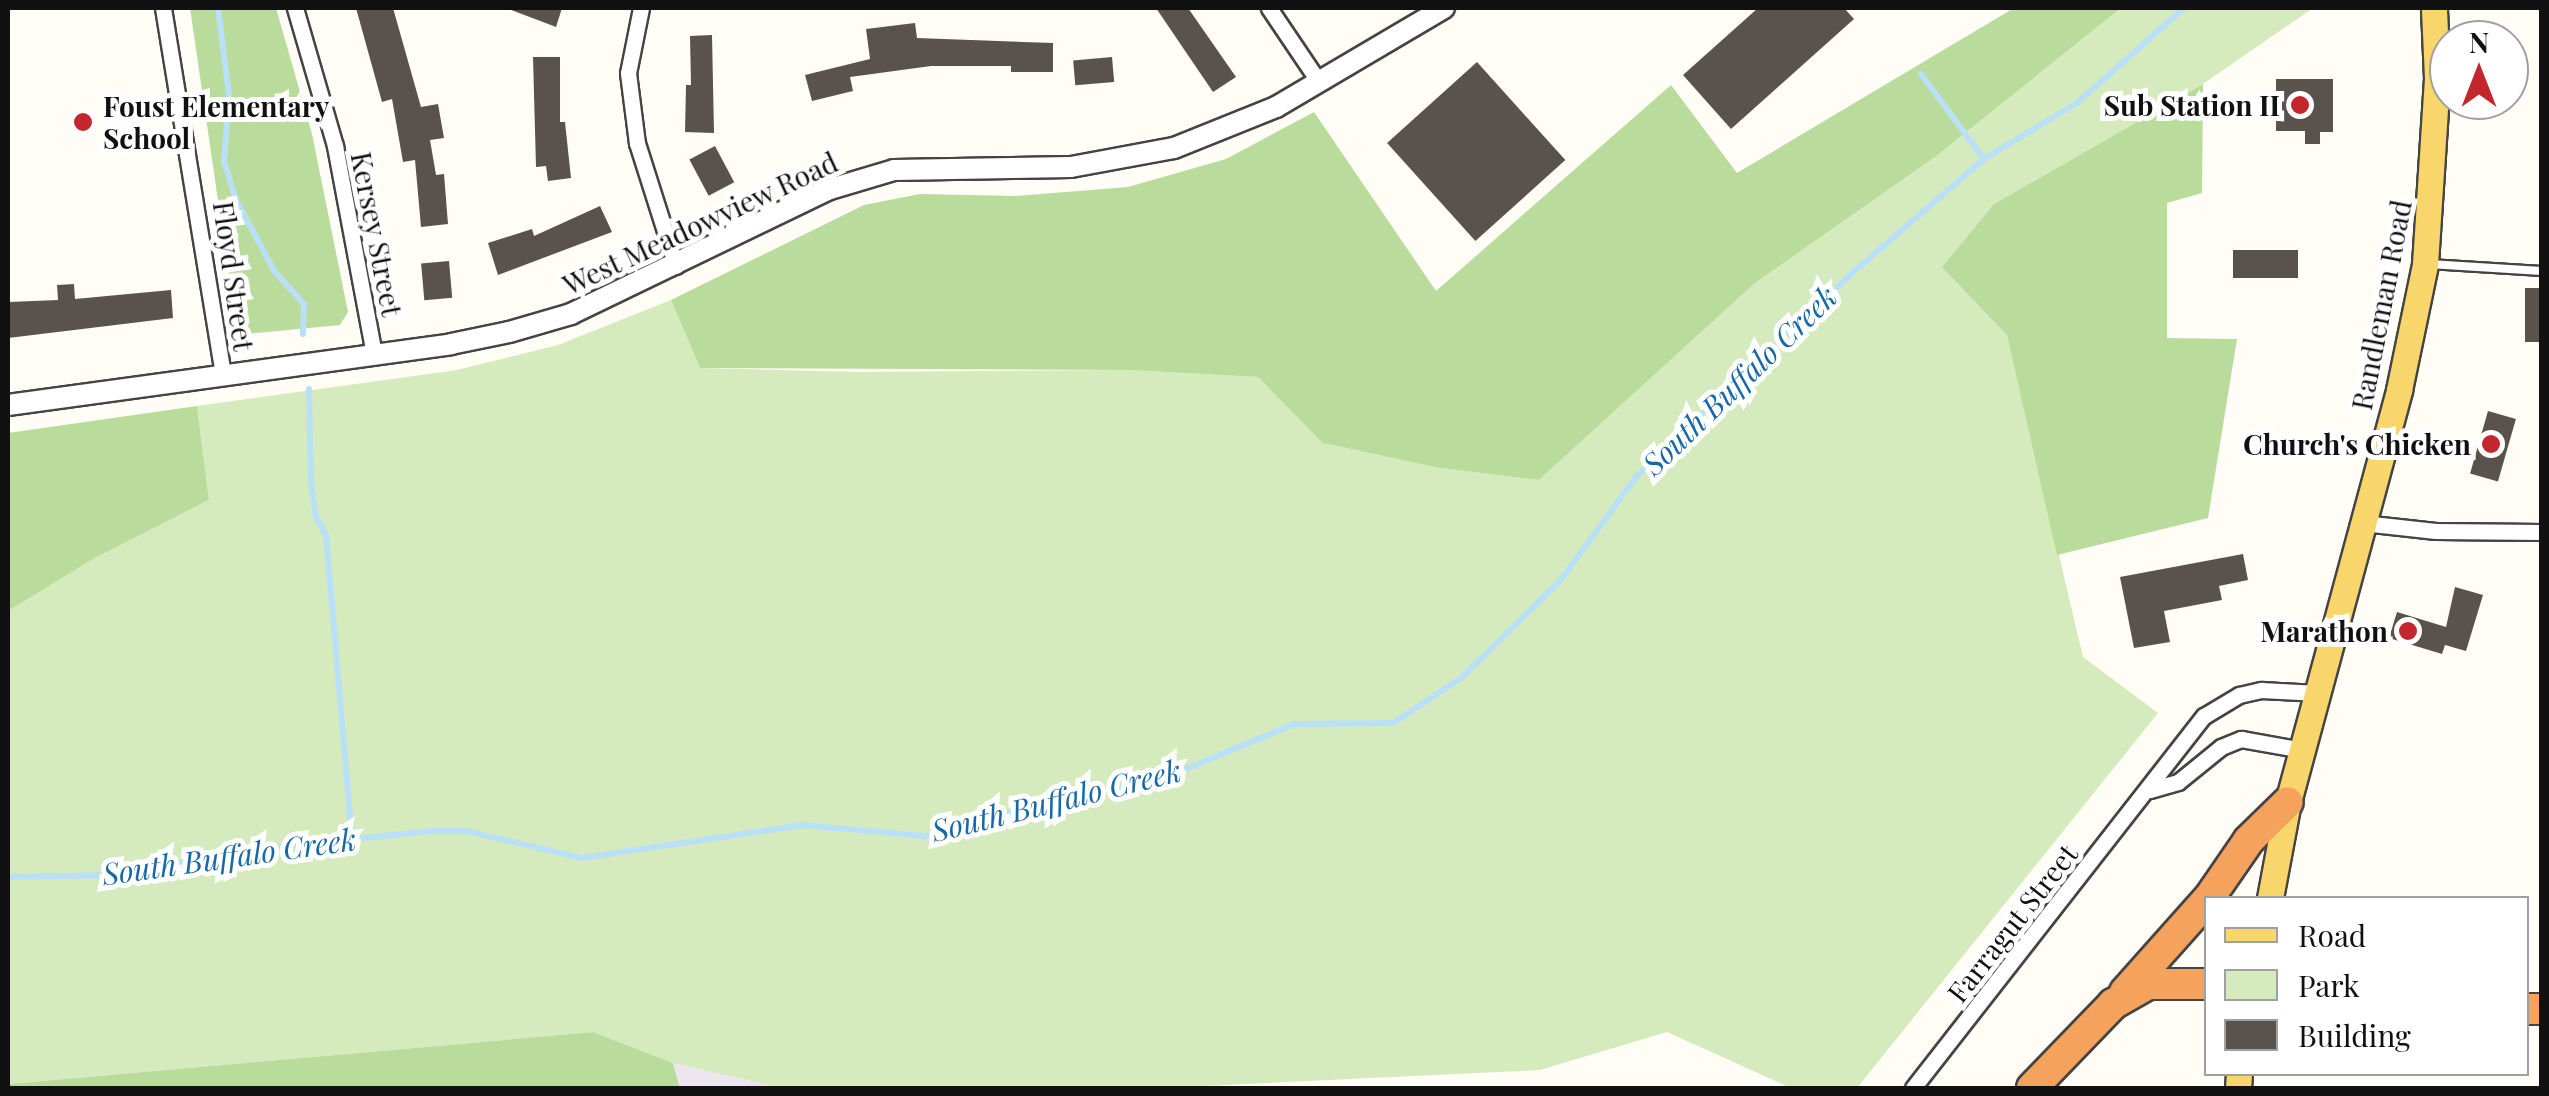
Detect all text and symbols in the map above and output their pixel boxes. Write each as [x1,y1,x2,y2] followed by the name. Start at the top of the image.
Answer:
[2429,20,2529,120] north arrow
[2469,23,2489,60] text: N
[2104,88,2280,122] place label: Sub Station II
[103,89,330,155] place label: Foust Elementary School
[2289,94,2311,116] marker: Sub Station II
[72,111,94,133] marker: Foust Elementary School
[557,144,843,302] street label: West Meadowview Road
[345,149,409,319] street label: Kersey Street
[2344,197,2418,413] street label: Randleman Road
[207,199,261,353] street label: Floyd Street
[1634,278,1844,482] water label: South Buffalo Creek
[2243,427,2471,461] place label: Church's Chicken
[2480,433,2502,455] marker: Church's Chicken
[2260,614,2388,648] place label: Marathon
[2397,620,2419,642] marker: Marathon
[927,752,1185,848] water label: South Buffalo Creek
[100,820,358,892] water label: South Buffalo Creek
[1940,837,2084,1009] street label: Farragut Street
[2204,896,2529,1076] legend
[2298,915,2366,955] text: Road
[2298,965,2360,1005] text: Park
[2298,1015,2411,1055] text: Building

